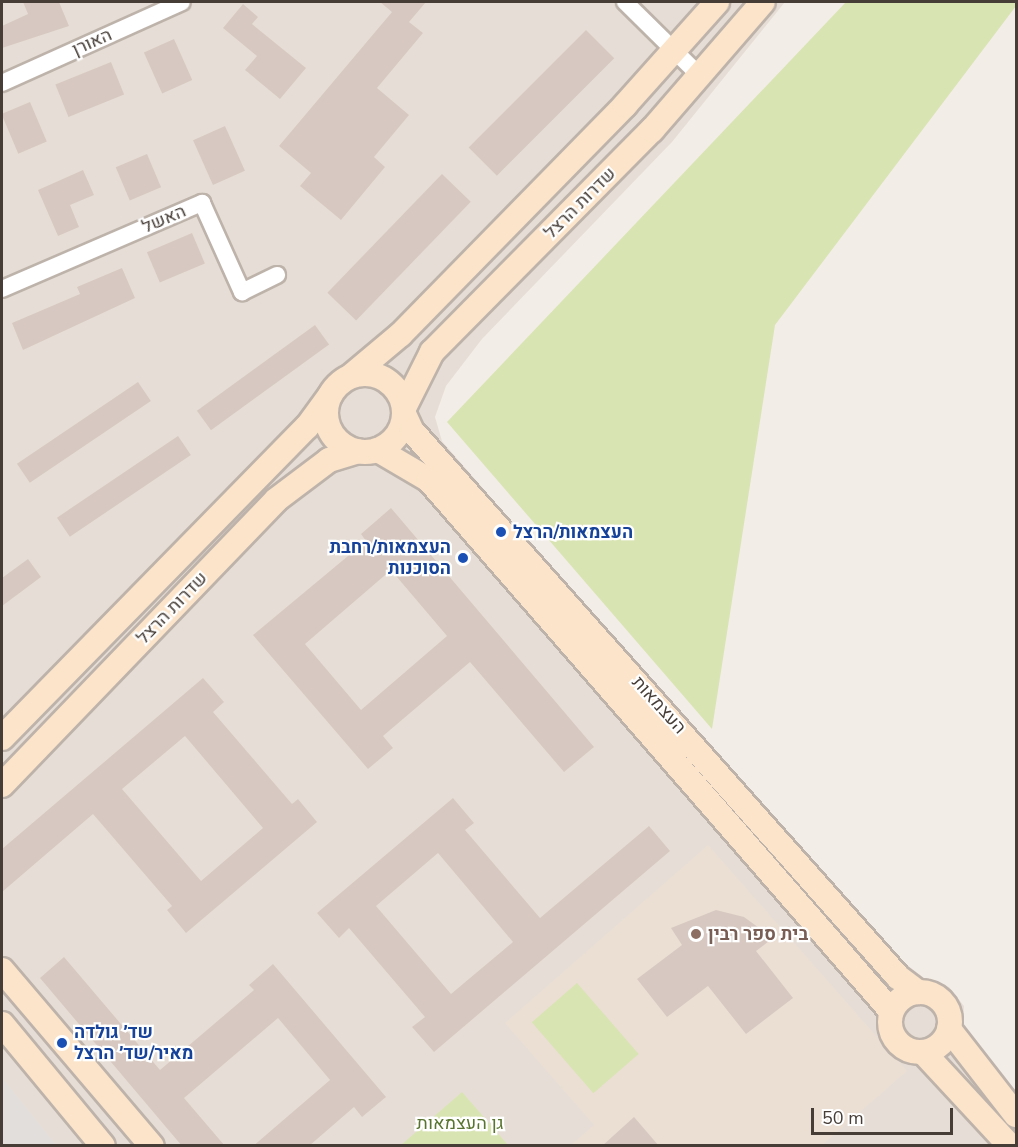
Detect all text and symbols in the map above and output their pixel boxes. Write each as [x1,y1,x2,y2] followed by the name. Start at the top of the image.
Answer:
[69,24,115,60] street label: האורן
[540,163,620,243] street label: שדרות הרצל
[139,200,189,238] street label: האשל
[513,521,633,543] place label: העצמאות/הרצל
[494,525,508,539] marker: העצמאות/הרצל
[330,537,451,580] place label: העצמאות/רחבת הסוכנות
[456,551,470,565] marker: העצמאות/רחבת הסוכנות
[132,567,212,649] street label: שדרות הרצל
[627,672,691,738] street label: העצמאות
[708,923,808,945] place label: בית ספר רבין
[689,927,703,941] marker: בית ספר רבין
[74,1022,193,1064] place label: שד׳ גולדה מאיר/שד׳ הרצל
[55,1036,69,1050] marker: שד׳ גולדה מאיר/שד׳ הרצל
[814,1096,956,1134] scale bar
[822,1106,864,1130] text: 50 m
[416,1112,504,1134] park label: גן העצמאות

